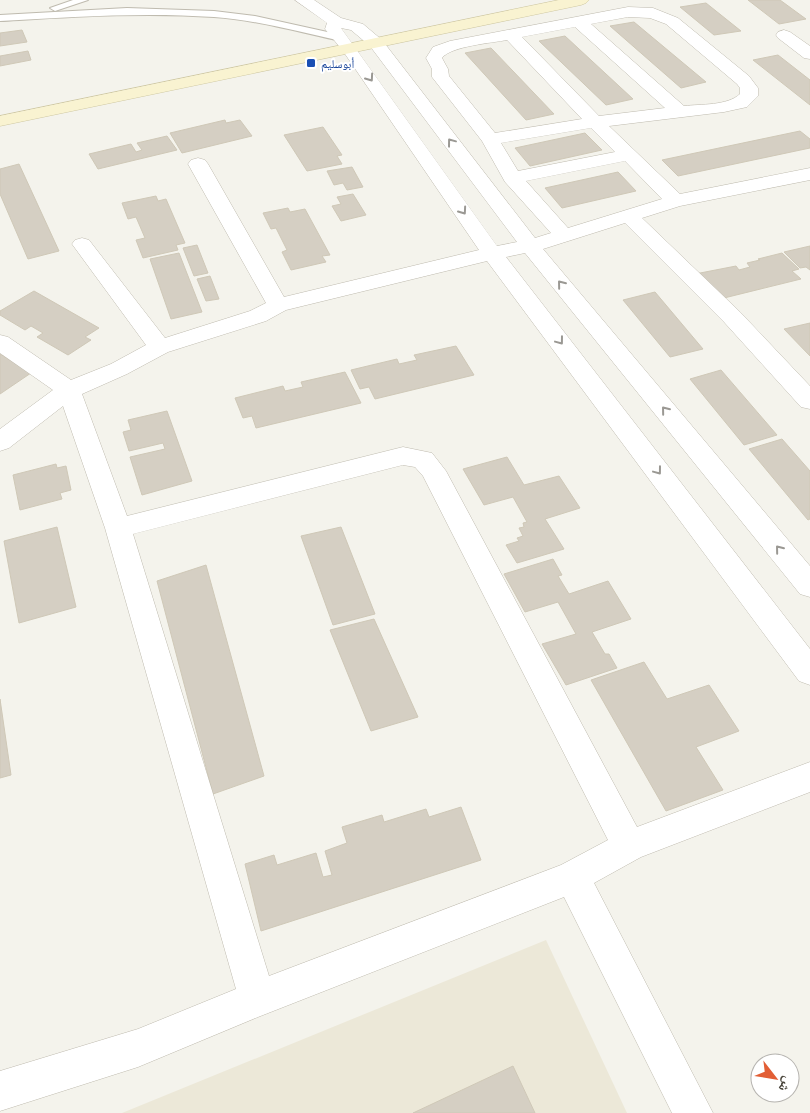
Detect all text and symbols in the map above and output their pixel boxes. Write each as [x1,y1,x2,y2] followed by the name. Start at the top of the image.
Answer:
[321,56,354,72] place label: أبوسليم
[305,57,317,69] marker: أبوسليم
[364,72,373,82] one-way arrow
[448,138,457,148] one-way arrow
[457,205,466,215] one-way arrow
[559,281,567,290] one-way arrow
[554,335,563,345] one-way arrow
[661,406,670,415] one-way arrow
[652,465,661,475] one-way arrow
[775,545,784,554] one-way arrow
[750,1053,800,1103] north arrow
[775,1074,798,1096] text: ش

